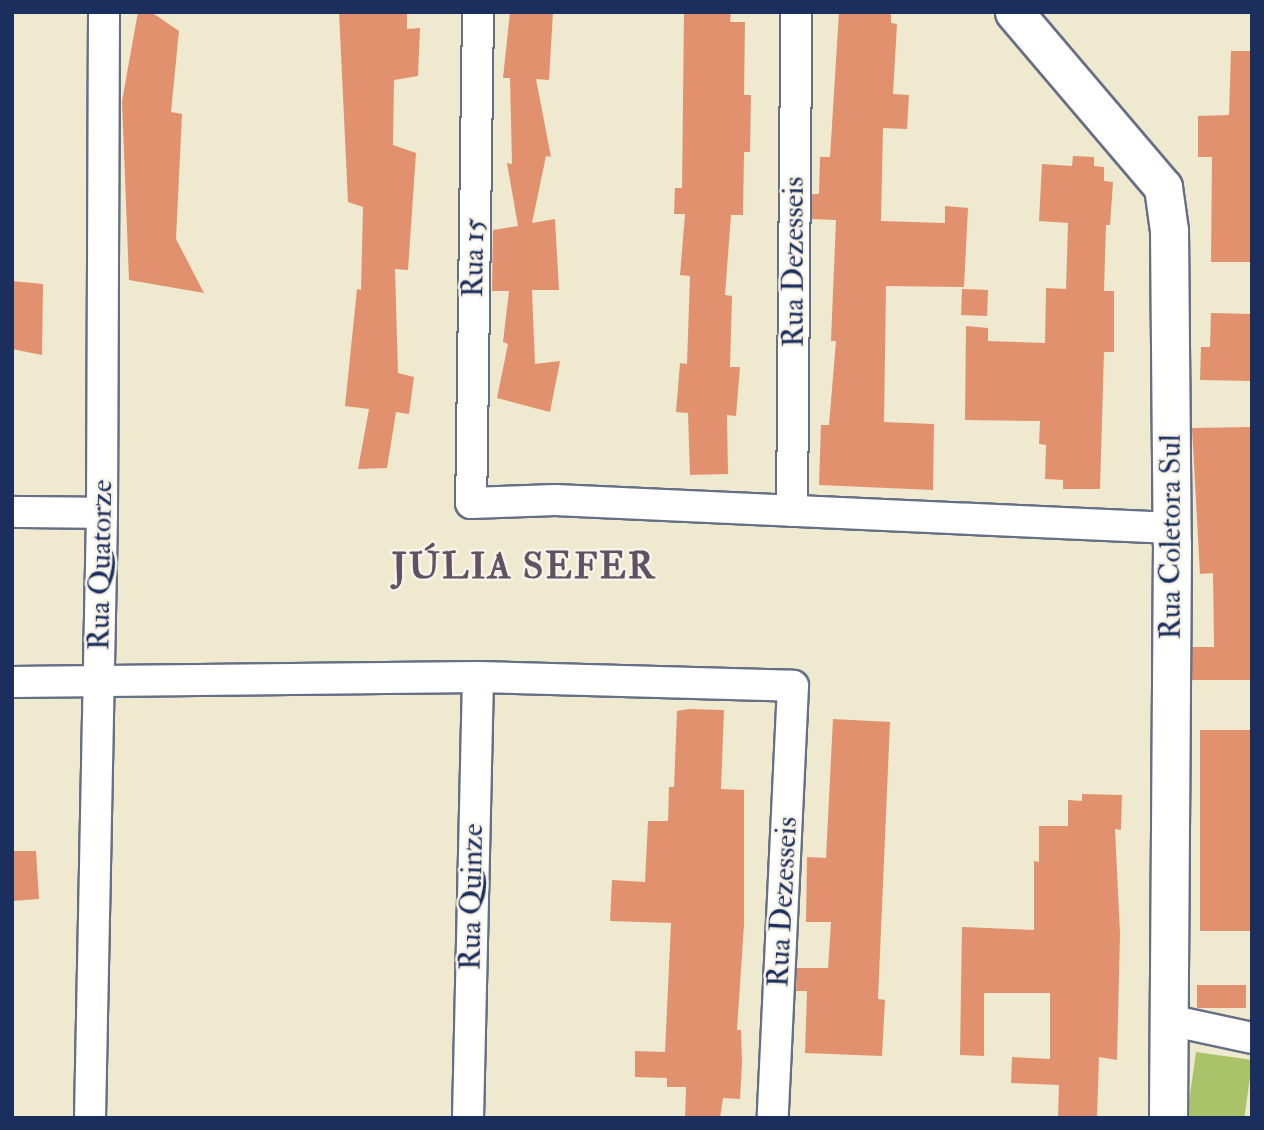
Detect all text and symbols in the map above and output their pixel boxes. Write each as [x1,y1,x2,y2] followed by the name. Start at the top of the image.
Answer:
[776,177,812,347] street label: Rua Dezesseis
[455,218,493,298] street label: Rua 15
[1153,434,1189,640] street label: Rua Coletora Sul
[82,479,120,651] street label: Rua Quatorze
[393,545,655,589] district label: JÚLIA SEFER
[761,816,805,988] street label: Rua Dezesseis
[453,823,491,971] street label: Rua Quinze

